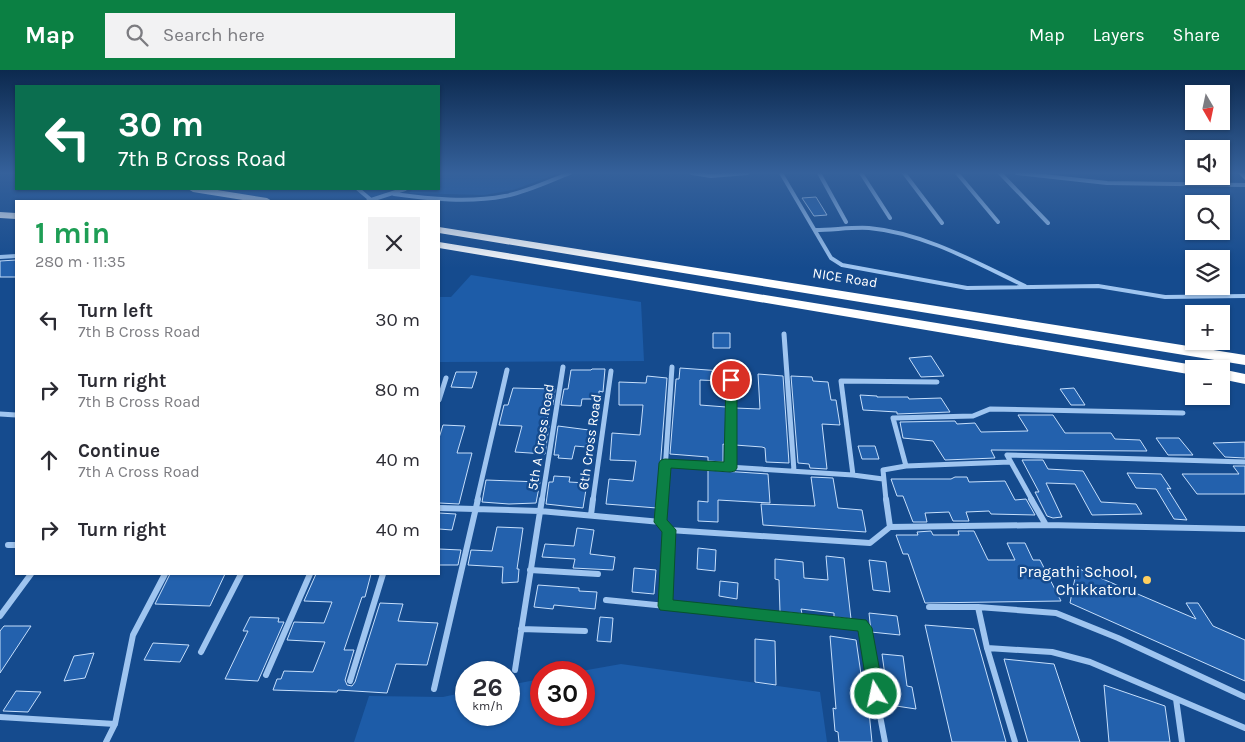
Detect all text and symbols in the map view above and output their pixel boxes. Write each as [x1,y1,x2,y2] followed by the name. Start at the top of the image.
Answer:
[105,13,455,58] search box
[25,21,75,49] text: Map
[123,21,151,49] icon: search
[163,24,265,46] text: Search here
[1029,24,1065,46] text: Map
[1093,24,1145,46] text: Layers
[1173,24,1220,46] text: Share
[1185,85,1230,130] north arrow
[1185,85,1230,405] map controls
[118,104,204,145] text: 30 m
[35,105,100,170] icon: left
[1185,140,1230,185] button: sound
[118,146,286,172] text: 7th B Cross Road
[1185,195,1230,240] button: search
[35,215,110,251] text: 1 min
[368,217,420,269] button: close
[1185,250,1230,295] button: layers
[35,252,126,271] text: 280 m · 11:35
[811,264,879,292] street label: NICE Road
[78,300,153,322] text: Turn left
[1185,305,1230,350] button: +
[35,306,63,334] icon: left
[375,309,420,331] text: 30 m
[78,322,201,341] text: 7th B Cross Road
[710,359,752,401] pin
[1185,360,1230,405] button: −
[717,366,745,394] icon: arrive
[78,370,167,392] text: Turn right
[35,376,63,404] icon: right
[375,379,420,401] text: 80 m
[524,382,558,492] street label: 5th A Cross Road
[78,392,201,411] text: 7th B Cross Road
[575,393,605,491] street label: 6th Cross Road
[78,440,160,462] text: Continue
[35,446,63,474] icon: ahead
[376,449,420,471] text: 40 m
[78,462,200,481] text: 7th A Cross Road
[35,516,63,544] icon: right
[78,519,167,541] text: Turn right
[376,519,420,541] text: 40 m
[1019,562,1137,599] place label: Pragathi School, Chikkatoru
[1141,574,1153,586] marker: Pragathi School, Chikkatoru
[530,661,595,726] speed limit sign: 30
[849,667,901,719] position arrow
[472,673,503,702] text: 26
[472,699,503,713] text: km/h

